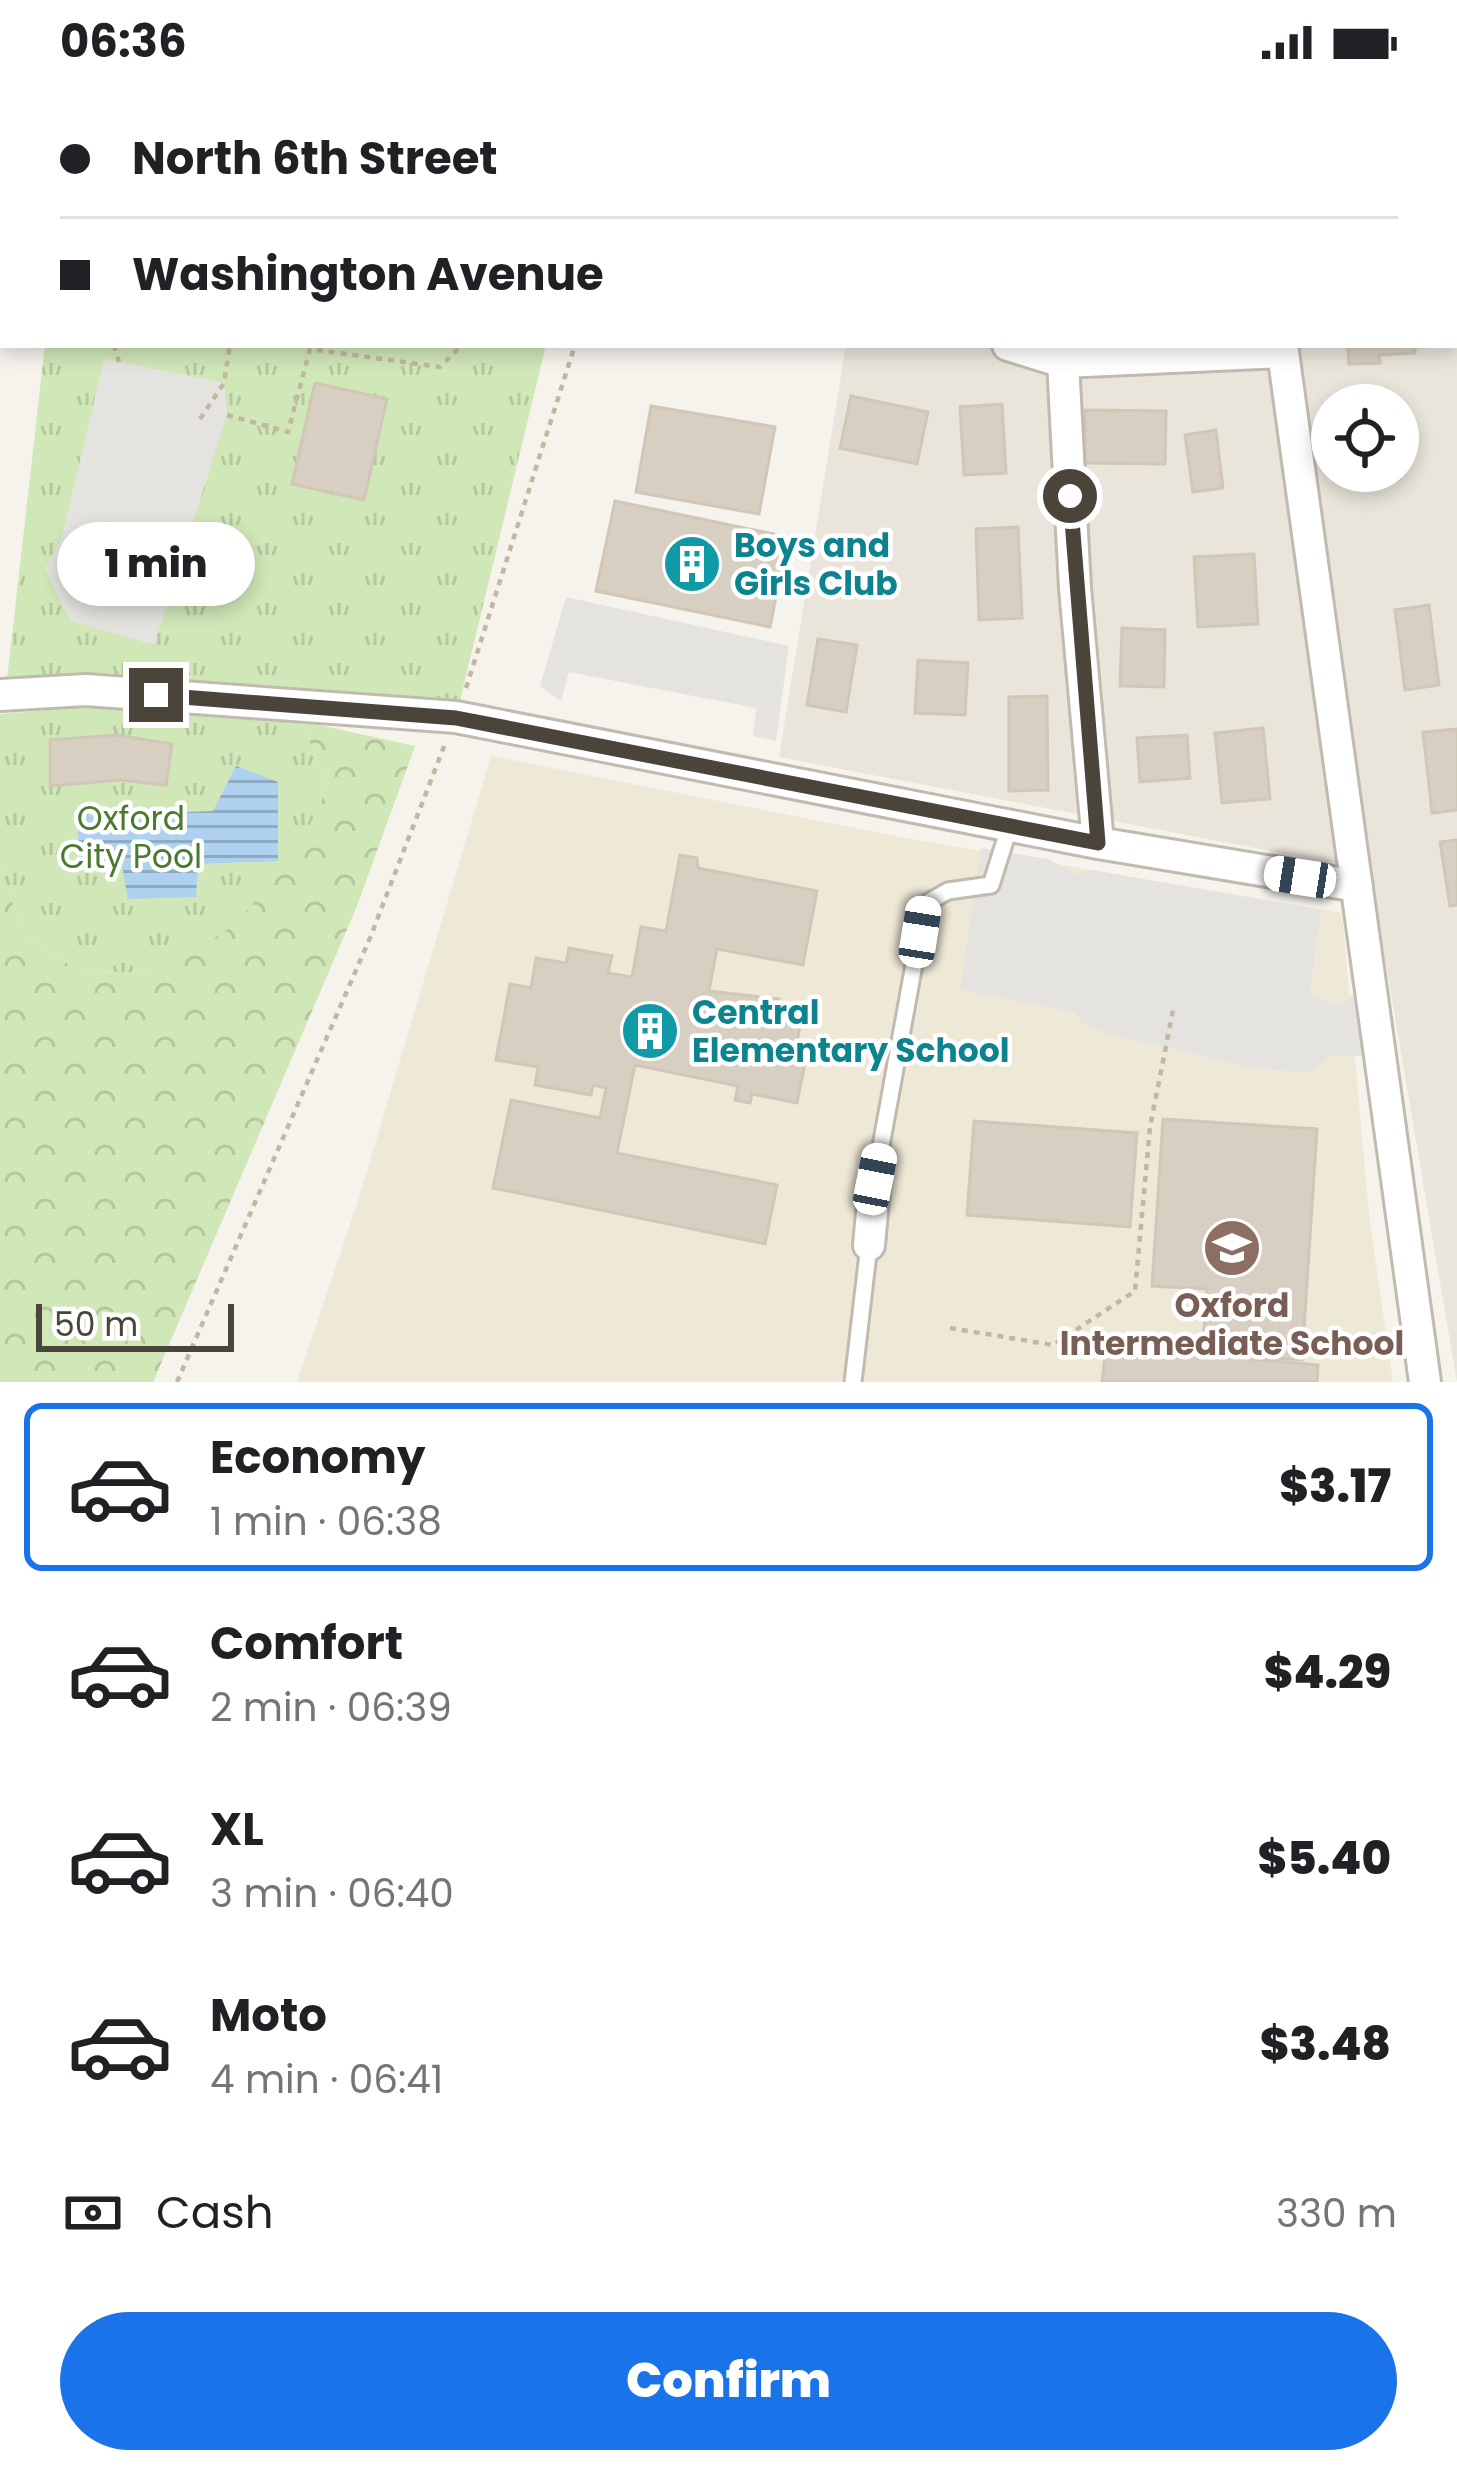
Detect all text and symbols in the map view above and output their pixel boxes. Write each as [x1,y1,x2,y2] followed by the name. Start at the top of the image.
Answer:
[60,10,187,73] text: 06:36
[132,127,498,190] text: North 6th Street
[132,243,604,306] text: Washington Avenue
[1311,384,1419,492] map controls
[1311,384,1419,492] button: locate
[1043,469,1097,523] route start
[57,521,255,605] callout: 1 min
[734,522,898,607] place label: Boys and Girls Club
[661,533,723,595] building icon: Boys and Girls Club
[105,536,207,591] text: 1 min
[129,668,183,722] route end
[60,795,202,880] park label: Oxford City Pool
[1262,854,1338,900] car
[897,894,943,970] car
[692,989,1010,1074] place label: Central Elementary School
[619,1000,681,1062] building icon: Central Elementary School
[850,1140,900,1218] car
[1201,1217,1263,1279] school or university icon: Oxford Intermediate School
[1060,1282,1404,1367] place label: Oxford Intermediate School
[36,1298,234,1351] scale bar
[54,1301,138,1348] text: 50 m
[210,1426,425,1489] text: Economy
[66,1433,174,1541] icon: car
[1279,1455,1391,1518] text: $3.17
[210,1494,442,1549] text: 1 min · 06:38
[210,1612,403,1675] text: Comfort
[66,1619,174,1727] icon: car
[1264,1641,1391,1704] text: $4.29
[210,1680,452,1735] text: 2 min · 06:39
[210,1798,264,1861] text: XL
[66,1805,174,1913] icon: car
[1258,1827,1391,1890] text: $5.40
[210,1866,454,1921] text: 3 min · 06:40
[210,1984,327,2047] text: Moto
[66,1991,174,2099] icon: car
[1260,2013,1391,2076] text: $3.48
[210,2052,443,2107] text: 4 min · 06:41
[60,2180,126,2246] icon: cash
[156,2181,273,2244] text: Cash
[1276,2186,1397,2241] text: 330 m
[60,2312,1397,2450] button: Confirm

